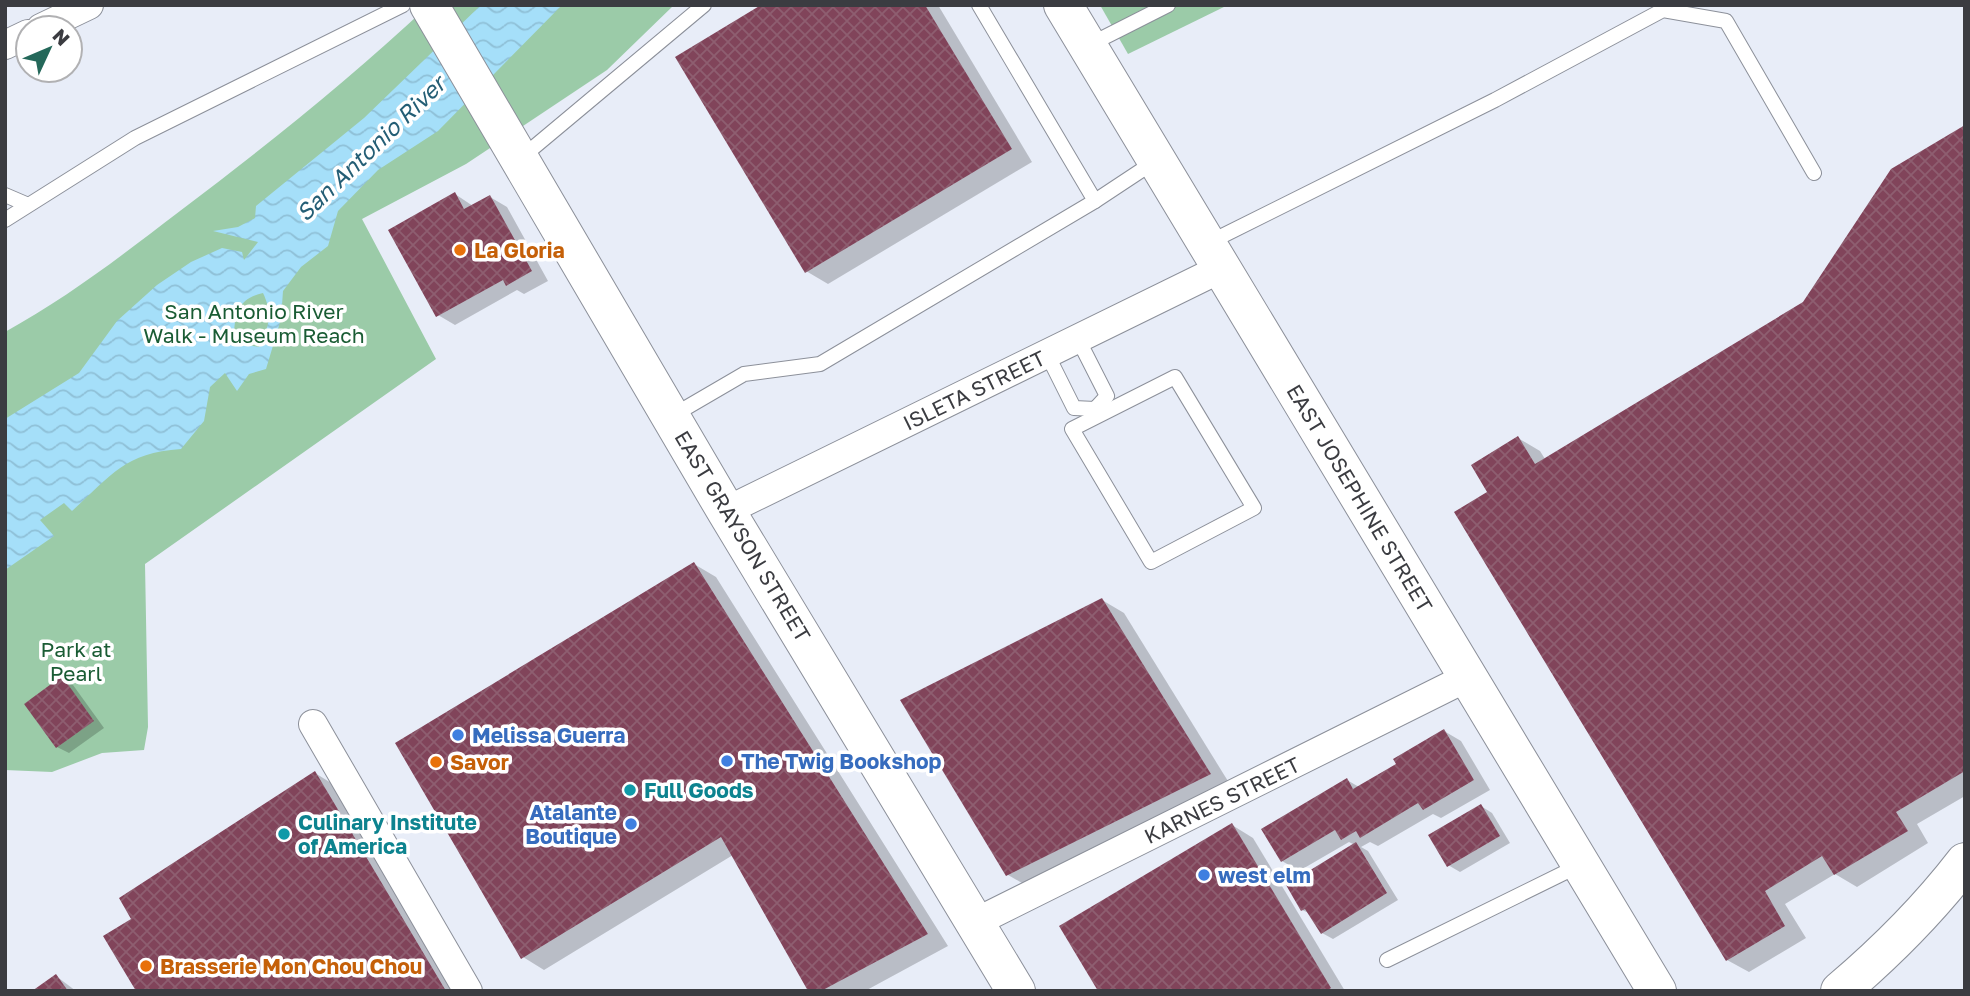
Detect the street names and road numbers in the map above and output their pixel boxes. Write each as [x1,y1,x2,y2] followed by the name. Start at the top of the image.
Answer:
[899,344,1049,436] street label: ISLETA STREET
[1282,379,1438,617] street label: EAST JOSEPHINE STREET
[670,426,816,646] street label: EAST GRAYSON STREET
[1140,751,1304,849] street label: KARNES STREET

